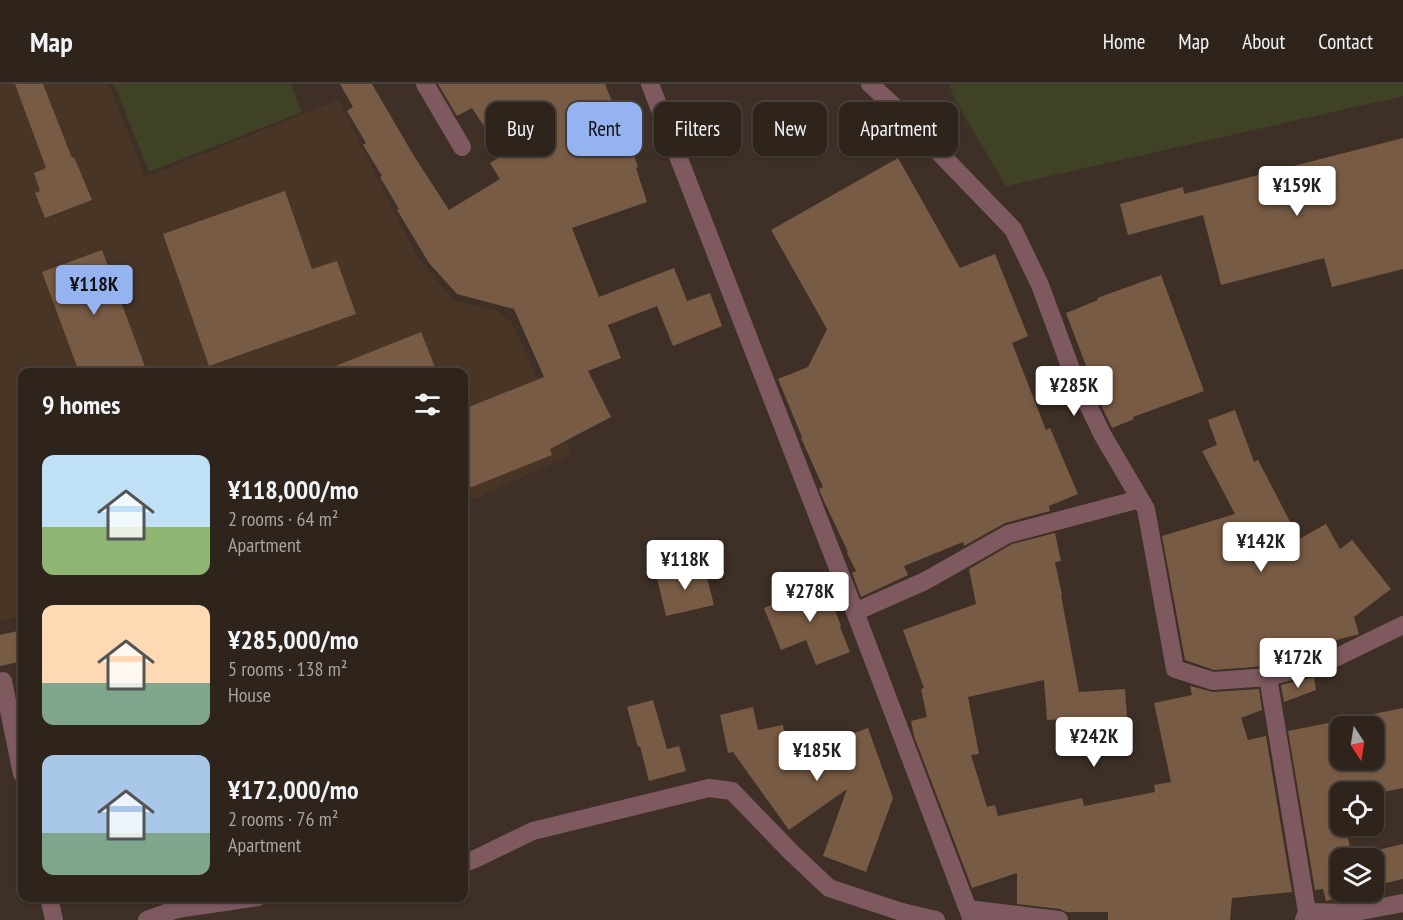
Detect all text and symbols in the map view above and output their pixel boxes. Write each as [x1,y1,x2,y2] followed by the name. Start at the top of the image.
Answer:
[30,23,73,60] text: Map
[1103,28,1145,55] text: Home
[1178,28,1209,55] text: Map
[1242,28,1285,55] text: About
[1318,28,1373,55] text: Contact
[486,102,555,156] chip: Buy
[567,102,642,156] chip: Rent
[654,102,741,156] chip: Filters
[753,102,827,156] chip: New
[839,102,958,156] chip: Apartment
[1255,166,1339,217] pin: ¥159K
[1273,172,1321,198] text: ¥159K
[52,265,136,316] pin: ¥118K
[70,271,118,297] text: ¥118K
[1032,366,1116,417] pin: ¥285K
[1050,372,1098,398] text: ¥285K
[42,388,120,421] text: 9 homes
[411,388,444,421] icon: filters
[228,473,359,506] text: ¥118,000/mo
[90,479,162,551] icon: home
[228,506,338,532] text: 2 rooms · 64 m²
[1219,522,1303,573] pin: ¥142K
[1237,528,1285,554] text: ¥142K
[228,532,301,558] text: Apartment
[643,540,727,591] pin: ¥118K
[661,546,709,572] text: ¥118K
[768,572,852,623] pin: ¥278K
[786,578,834,604] text: ¥278K
[228,623,359,656] text: ¥285,000/mo
[90,629,162,701] icon: home
[1256,638,1340,689] pin: ¥172K
[1274,644,1322,670] text: ¥172K
[228,656,347,682] text: 5 rooms · 138 m²
[228,682,271,708] text: House
[1330,716,1384,770] north arrow
[1330,716,1384,902] map controls
[1052,717,1136,768] pin: ¥242K
[1070,723,1118,749] text: ¥242K
[775,731,859,782] pin: ¥185K
[793,737,841,763] text: ¥185K
[228,773,359,806] text: ¥172,000/mo
[90,779,162,851] icon: home
[1330,782,1384,836] button: locate
[228,806,338,832] text: 2 rooms · 76 m²
[228,832,301,858] text: Apartment
[1330,848,1384,902] button: layers

